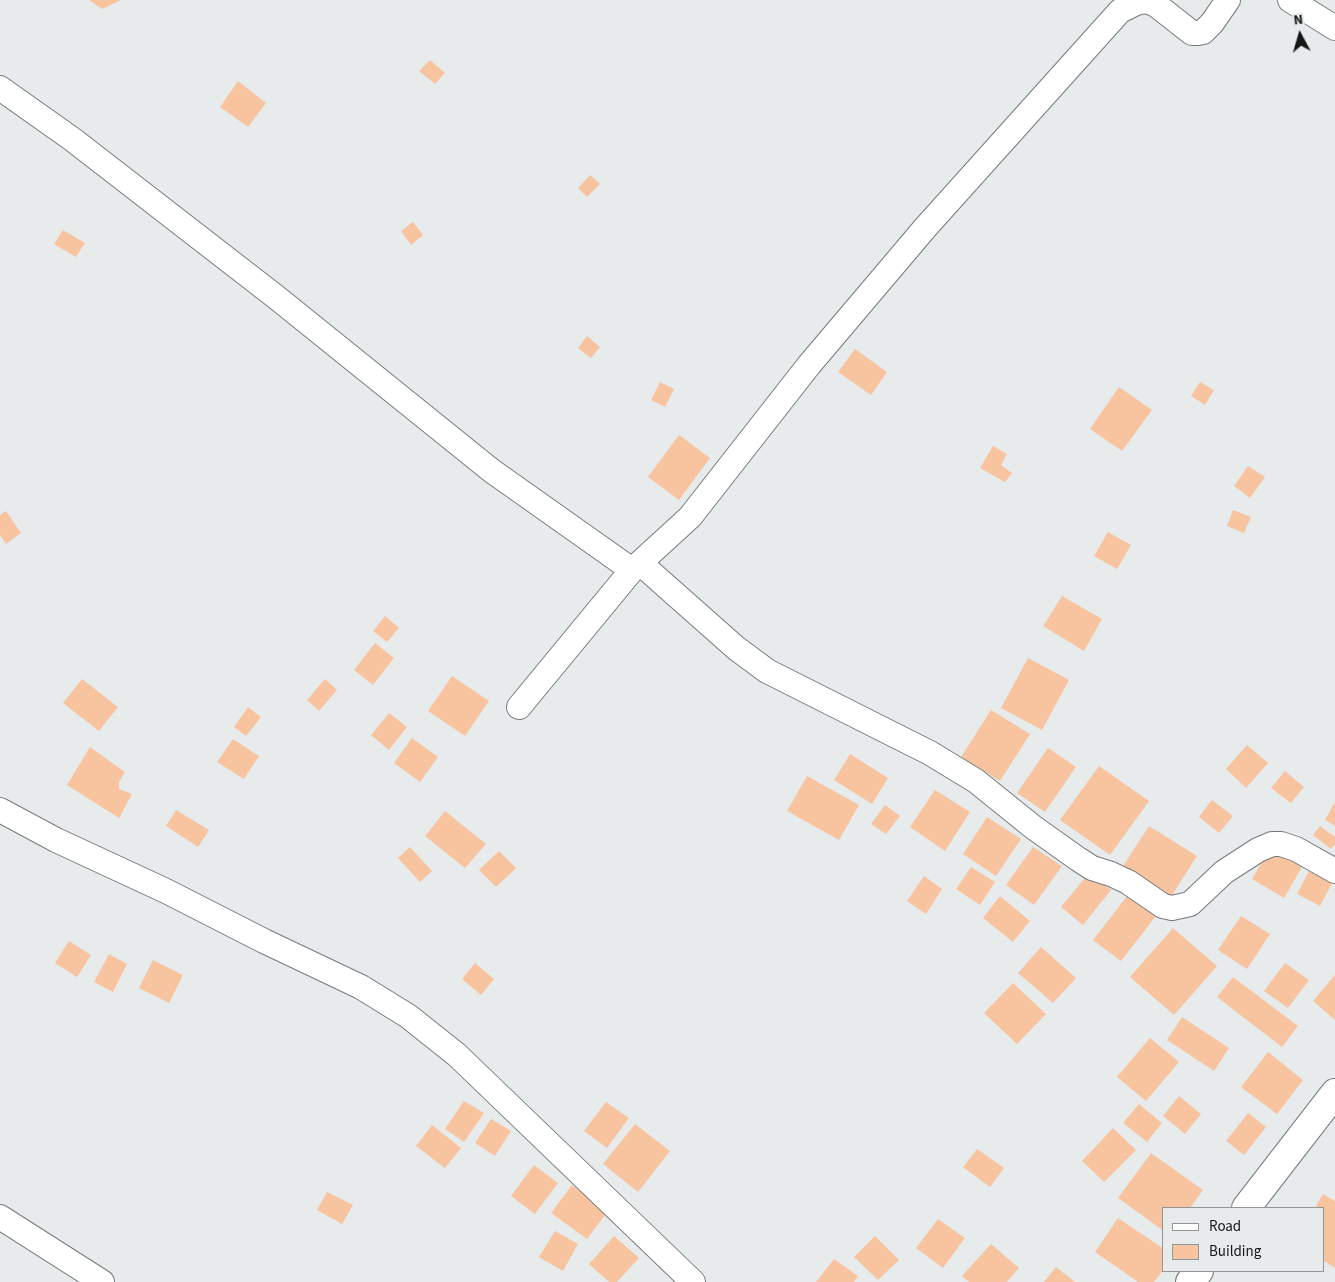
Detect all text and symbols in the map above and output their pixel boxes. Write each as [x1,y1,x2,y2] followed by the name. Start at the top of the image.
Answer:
[1275,10,1325,60] north arrow
[1293,10,1304,31] text: N
[1162,1207,1325,1272] legend
[1209,1216,1241,1237] text: Road
[1209,1241,1261,1262] text: Building

